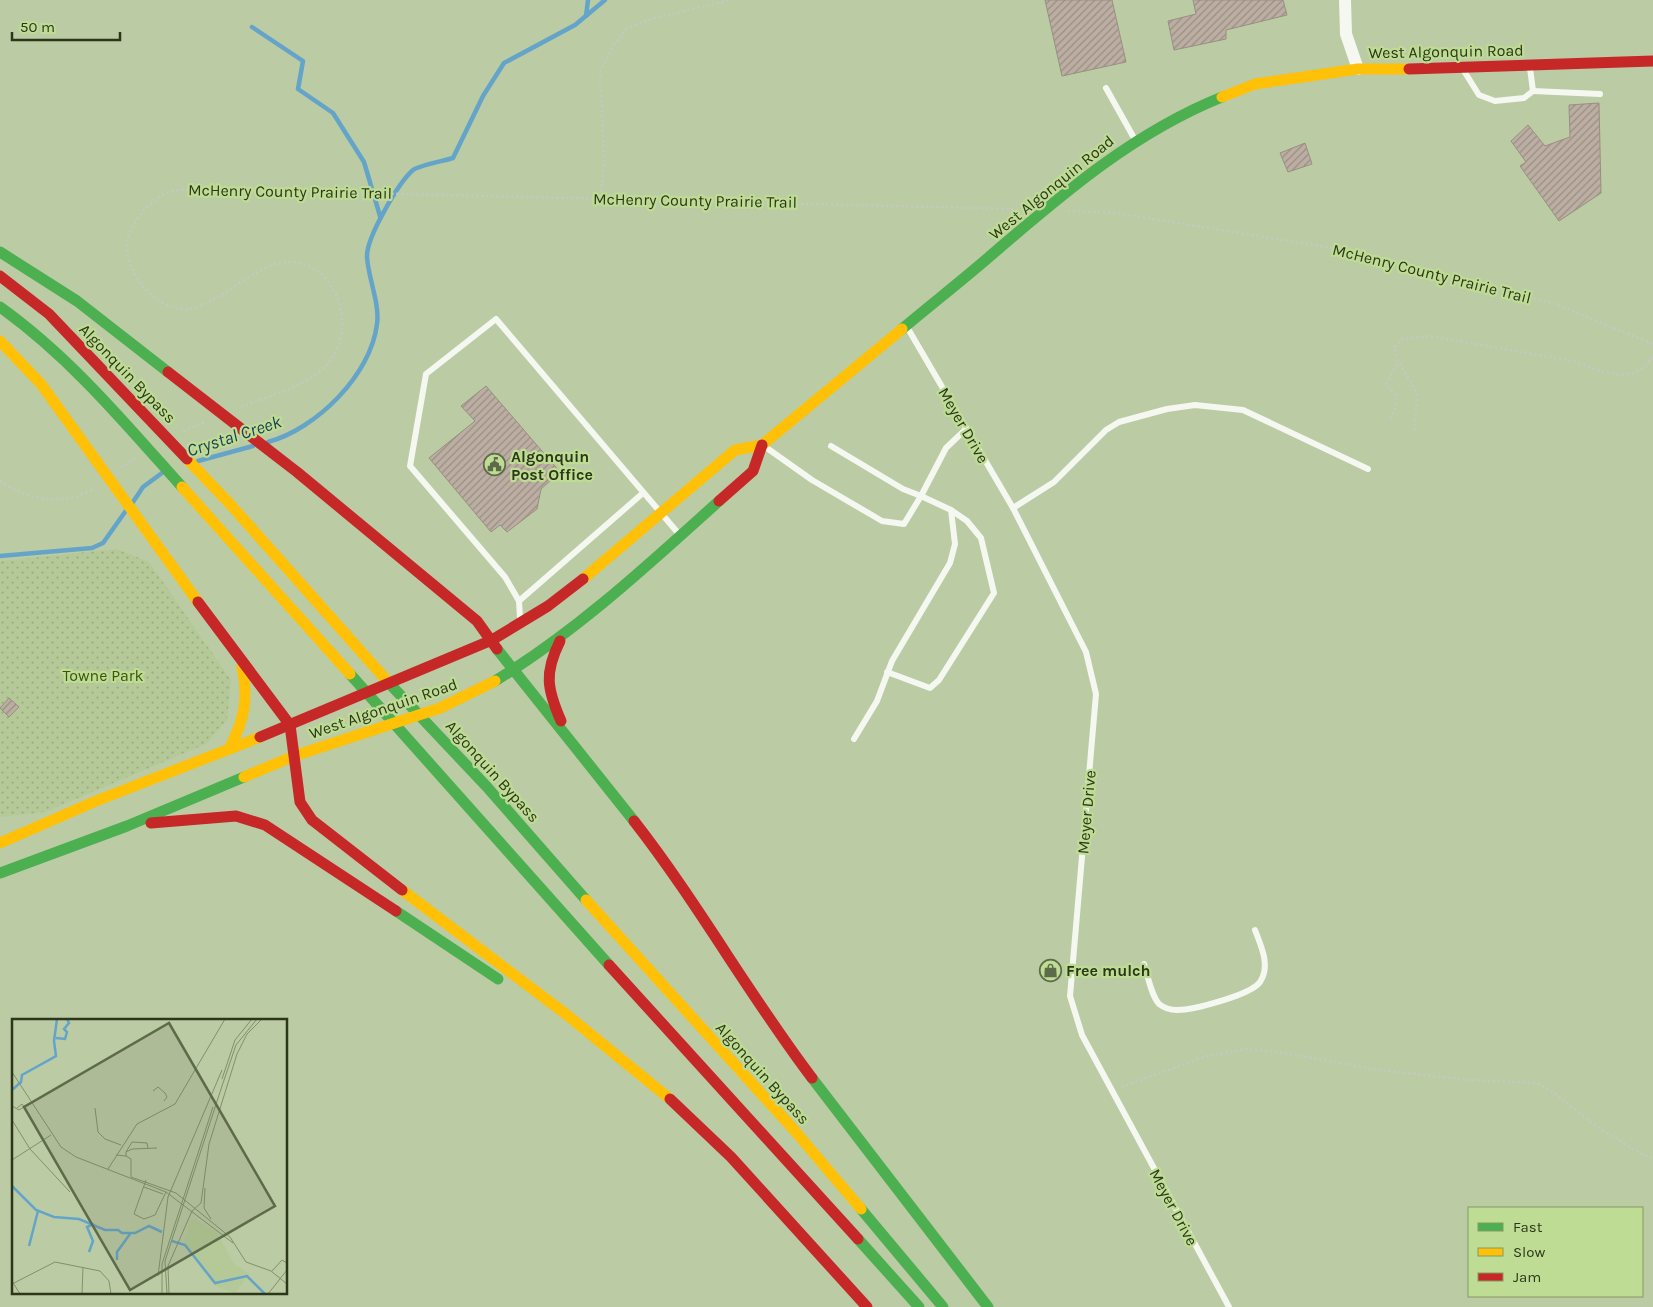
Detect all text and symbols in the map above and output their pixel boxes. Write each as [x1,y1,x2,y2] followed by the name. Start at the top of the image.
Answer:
[12,10,120,42] scale bar
[20,18,55,36] text: 50 m
[1368,41,1524,62] street label: West Algonquin Road
[985,131,1118,244] street label: West Algonquin Road
[188,180,392,203] street label: McHenry County Prairie Trail
[593,189,797,212] street label: McHenry County Prairie Trail
[1331,240,1533,307] street label: McHenry County Prairie Trail
[75,320,180,427] street label: Algonquin Bypass
[934,384,993,467] street label: Meyer Drive
[184,410,285,462] water label: Crystal Creek
[511,447,593,484] place label: Algonquin Post Office
[483,453,507,477] public building icon: Algonquin Post Office
[62,666,144,685] park label: Towne Park
[307,674,460,743] street label: West Algonquin Road
[442,716,543,826] street label: Algonquin Bypass
[1073,769,1100,855] street label: Meyer Drive
[1038,958,1062,982] shop icon: Free mulch
[1066,961,1151,980] place label: Free mulch
[712,1018,813,1128] street label: Algonquin Bypass
[12,1019,288,1294] inset map
[1145,1166,1202,1249] street label: Meyer Drive
[1468,1207,1643,1297] legend
[1513,1218,1543,1236] text: Fast
[1513,1243,1545,1261] text: Slow
[1513,1268,1541,1286] text: Jam

